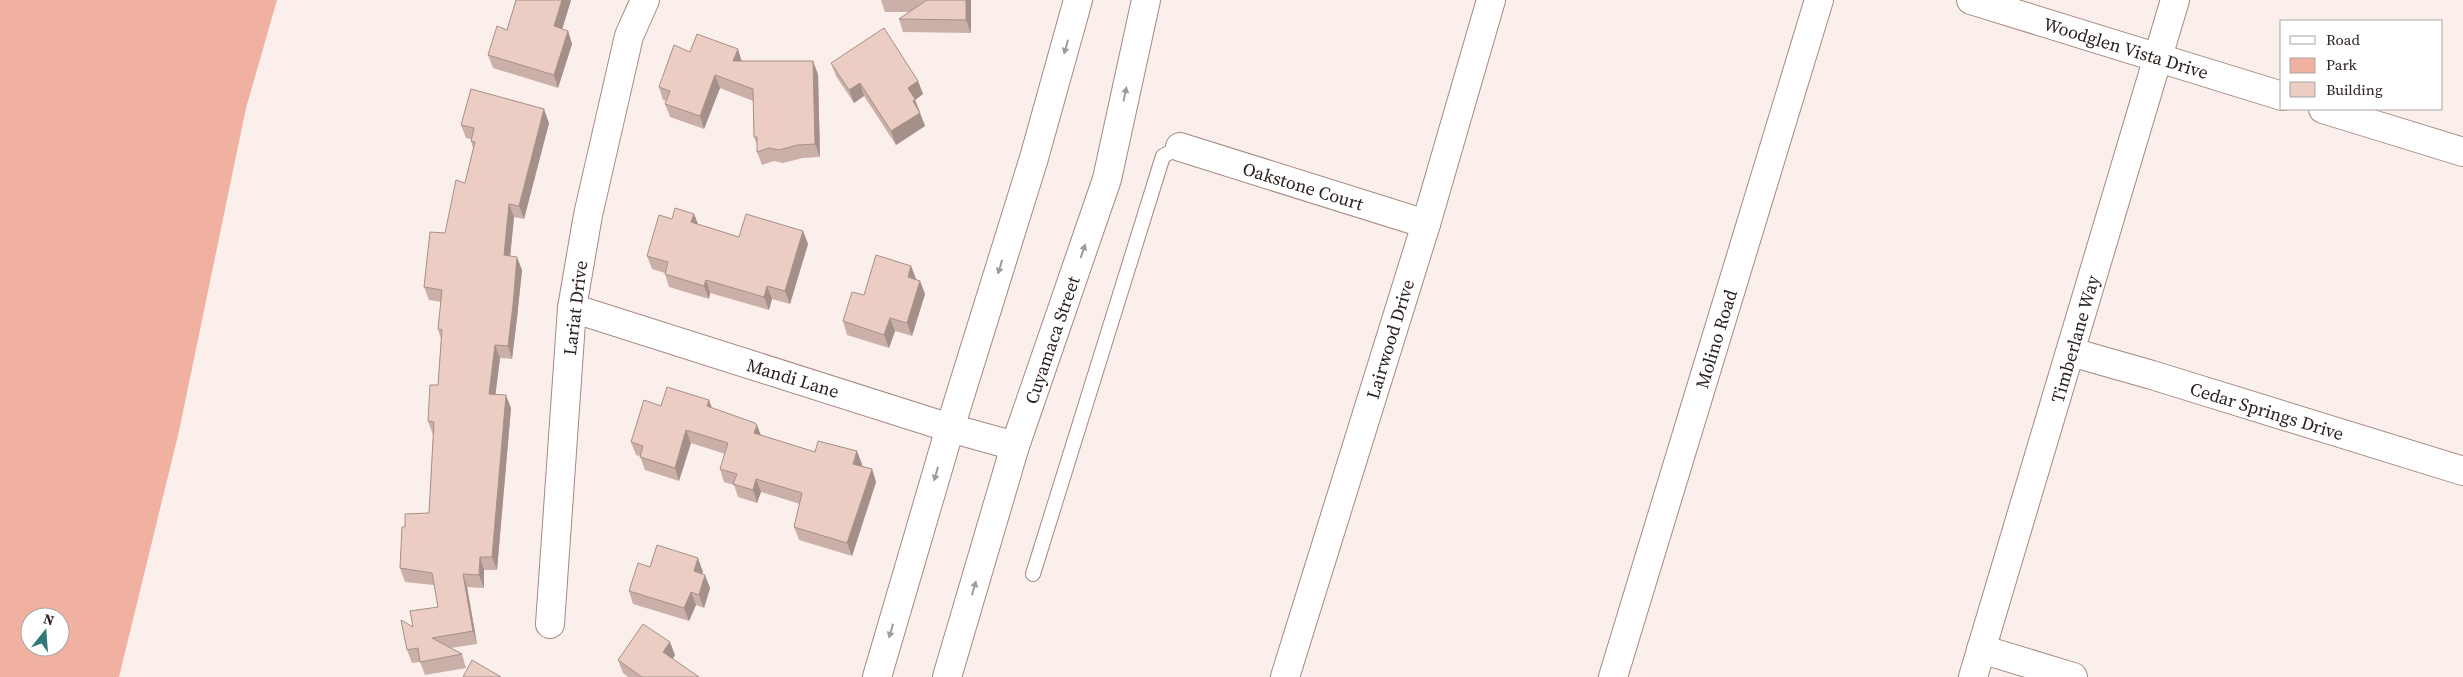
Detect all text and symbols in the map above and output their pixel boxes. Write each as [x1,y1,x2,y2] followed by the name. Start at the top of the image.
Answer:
[2040,11,2212,85] street label: Woodglen Vista Drive
[2280,20,2443,110] legend
[2326,29,2360,50] text: Road
[1061,40,1069,55] one-way arrow
[2326,54,2358,75] text: Park
[2326,79,2383,100] text: Building
[1122,86,1130,102] one-way arrow
[1240,156,1366,216] street label: Oakstone Court
[1079,243,1087,258] one-way arrow
[557,259,593,357] street label: Lariat Drive
[996,259,1004,274] one-way arrow
[2045,272,2105,406] street label: Timberlane Way
[1018,273,1086,407] street label: Cuyamaca Street
[1360,276,1420,402] street label: Lairwood Drive
[1689,287,1743,391] street label: Molino Road
[744,352,842,404] street label: Mandi Lane
[2187,376,2347,446] street label: Cedar Springs Drive
[932,467,940,482] one-way arrow
[970,581,978,596] one-way arrow
[20,607,70,657] north arrow
[41,609,57,631] text: N
[887,623,895,638] one-way arrow

